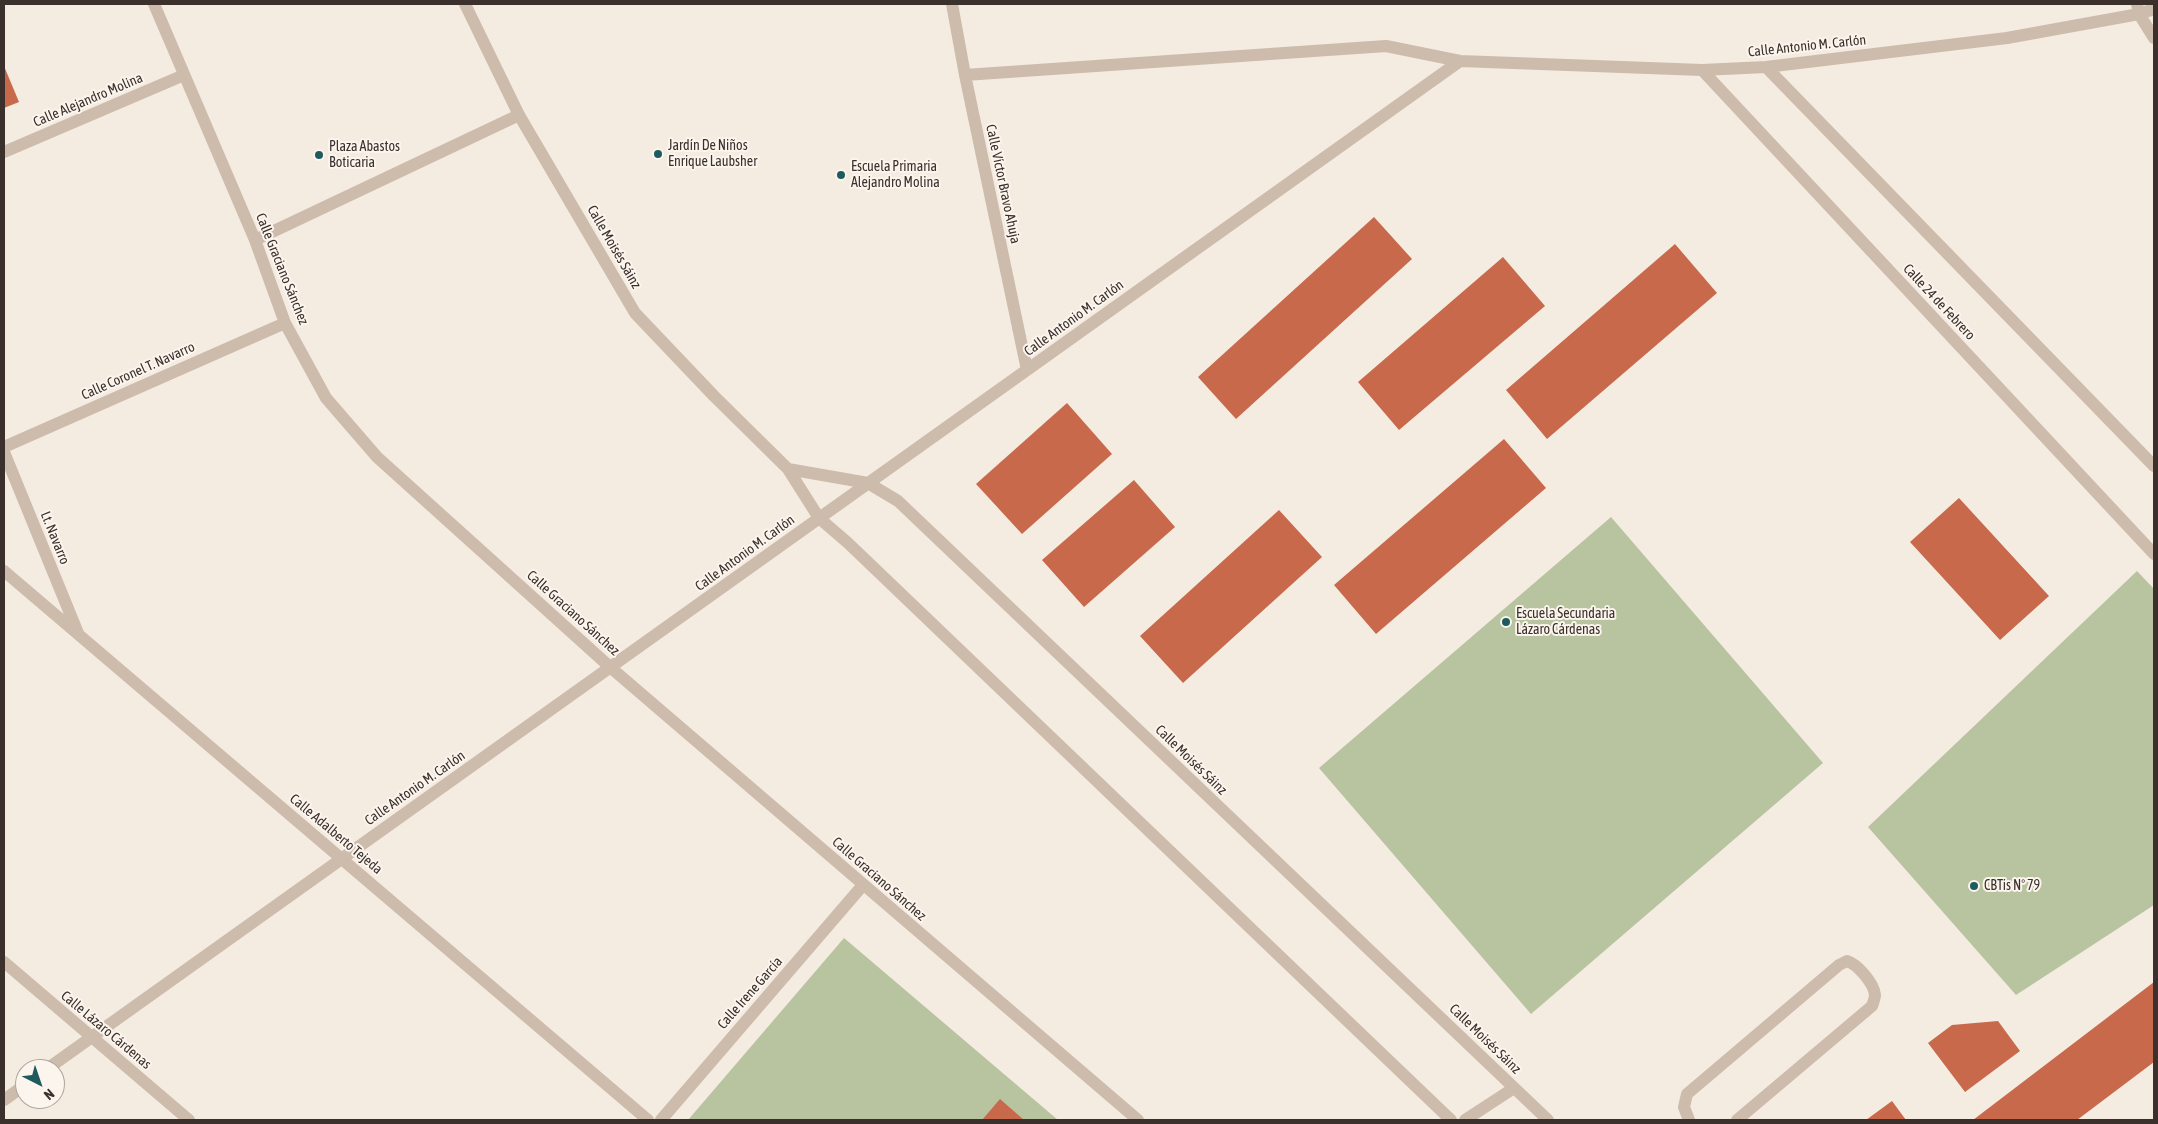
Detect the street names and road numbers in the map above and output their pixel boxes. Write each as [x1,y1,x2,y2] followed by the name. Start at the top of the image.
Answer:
[1747,31,1867,61] street label: Calle Antonio M. Carlón
[31,69,145,131] street label: Calle Alejandro Molina
[982,123,1024,245] street label: Calle Víctor Bravo Ahuja
[583,202,645,292] street label: Calle Moisés Sáinz
[252,211,312,327] street label: Calle Graciano Sánchez
[1899,260,1979,344] street label: Calle 24 de Febrero
[1021,276,1127,360] street label: Calle Antonio M. Carlón
[79,338,197,404] street label: Calle Coronel T. Navarro
[37,509,73,567] street label: Lt. Navarro
[692,511,798,595] street label: Calle Antonio M. Carlón
[523,567,623,659] street label: Calle Graciano Sánchez
[1152,722,1230,798] street label: Calle Moisés Sáinz
[362,747,468,829] street label: Calle Antonio M. Carlón
[286,790,386,878] street label: Calle Adalberto Tejeda
[829,834,929,924] street label: Calle Graciano Sánchez
[714,953,786,1033] street label: Calle Irene García
[57,987,155,1073] street label: Calle Lázaro Cárdenas
[1446,1001,1524,1077] street label: Calle Moisés Sáinz

